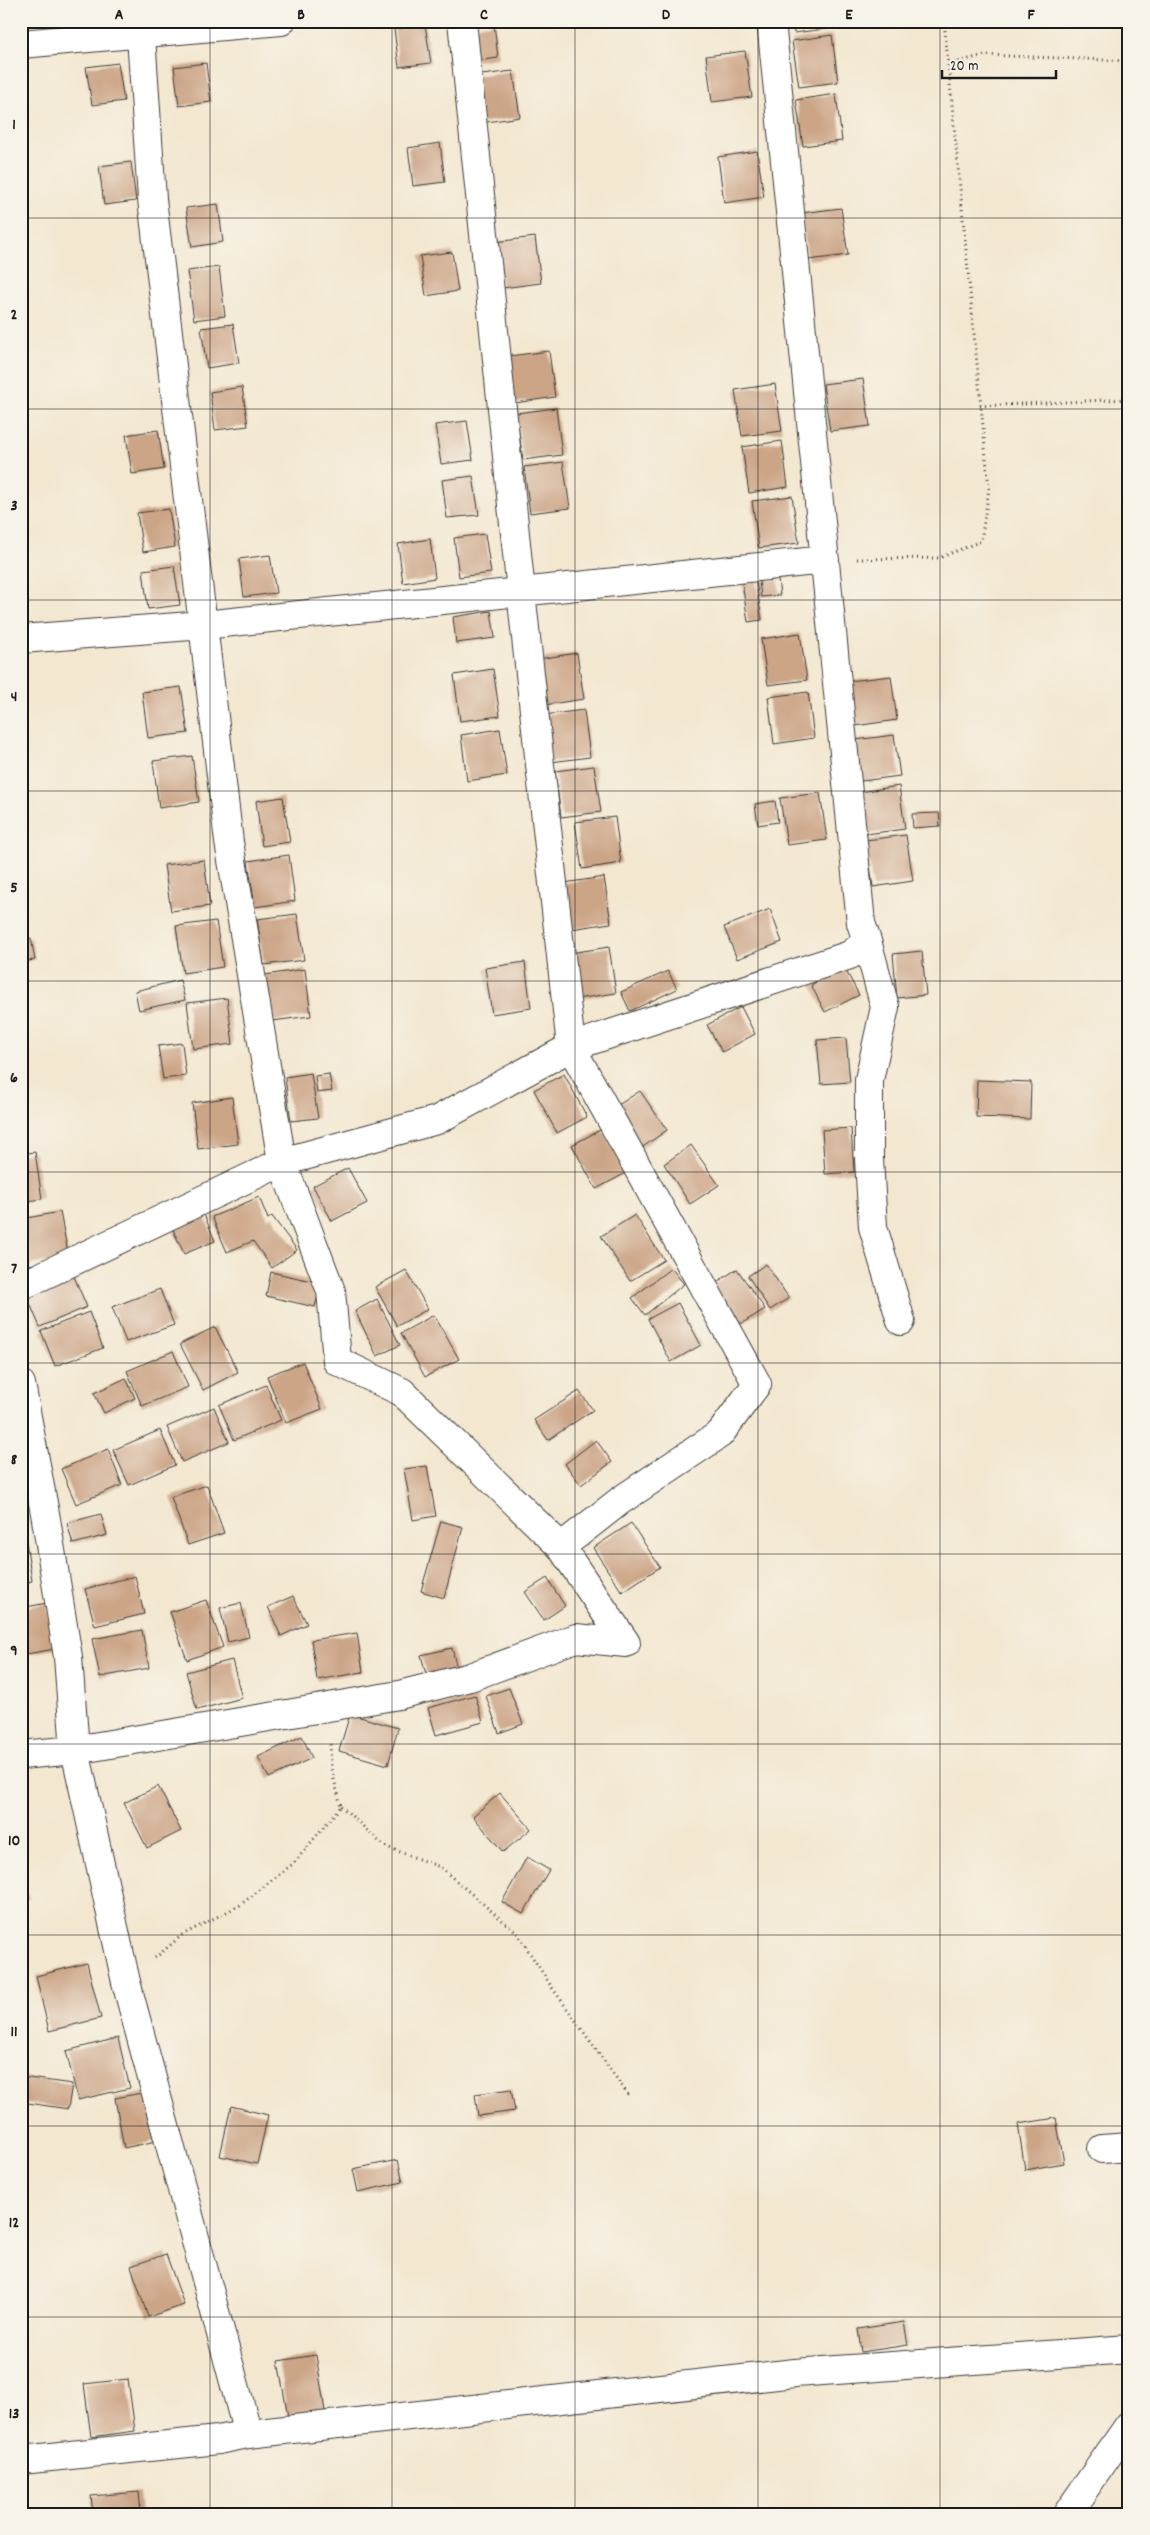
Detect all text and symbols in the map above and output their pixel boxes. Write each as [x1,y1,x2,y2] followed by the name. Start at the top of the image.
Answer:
[115,4,124,27] text: A
[297,4,305,27] text: B
[480,4,488,27] text: C
[662,4,671,27] text: D
[845,4,853,27] text: E
[1027,4,1035,27] text: F
[942,48,1056,80] scale bar
[950,56,978,78] text: 20 m
[12,114,16,137] text: 1
[11,304,18,327] text: 2
[10,495,18,518] text: 3
[11,686,17,709] text: 4
[10,877,18,900] text: 5
[10,1067,18,1090] text: 6
[11,1258,17,1281] text: 7
[11,1449,18,1472] text: 8
[10,1640,18,1663] text: 9
[8,1830,20,1853] text: 10
[10,2021,18,2044] text: 11
[9,2212,19,2235] text: 12
[9,2403,19,2426] text: 13

